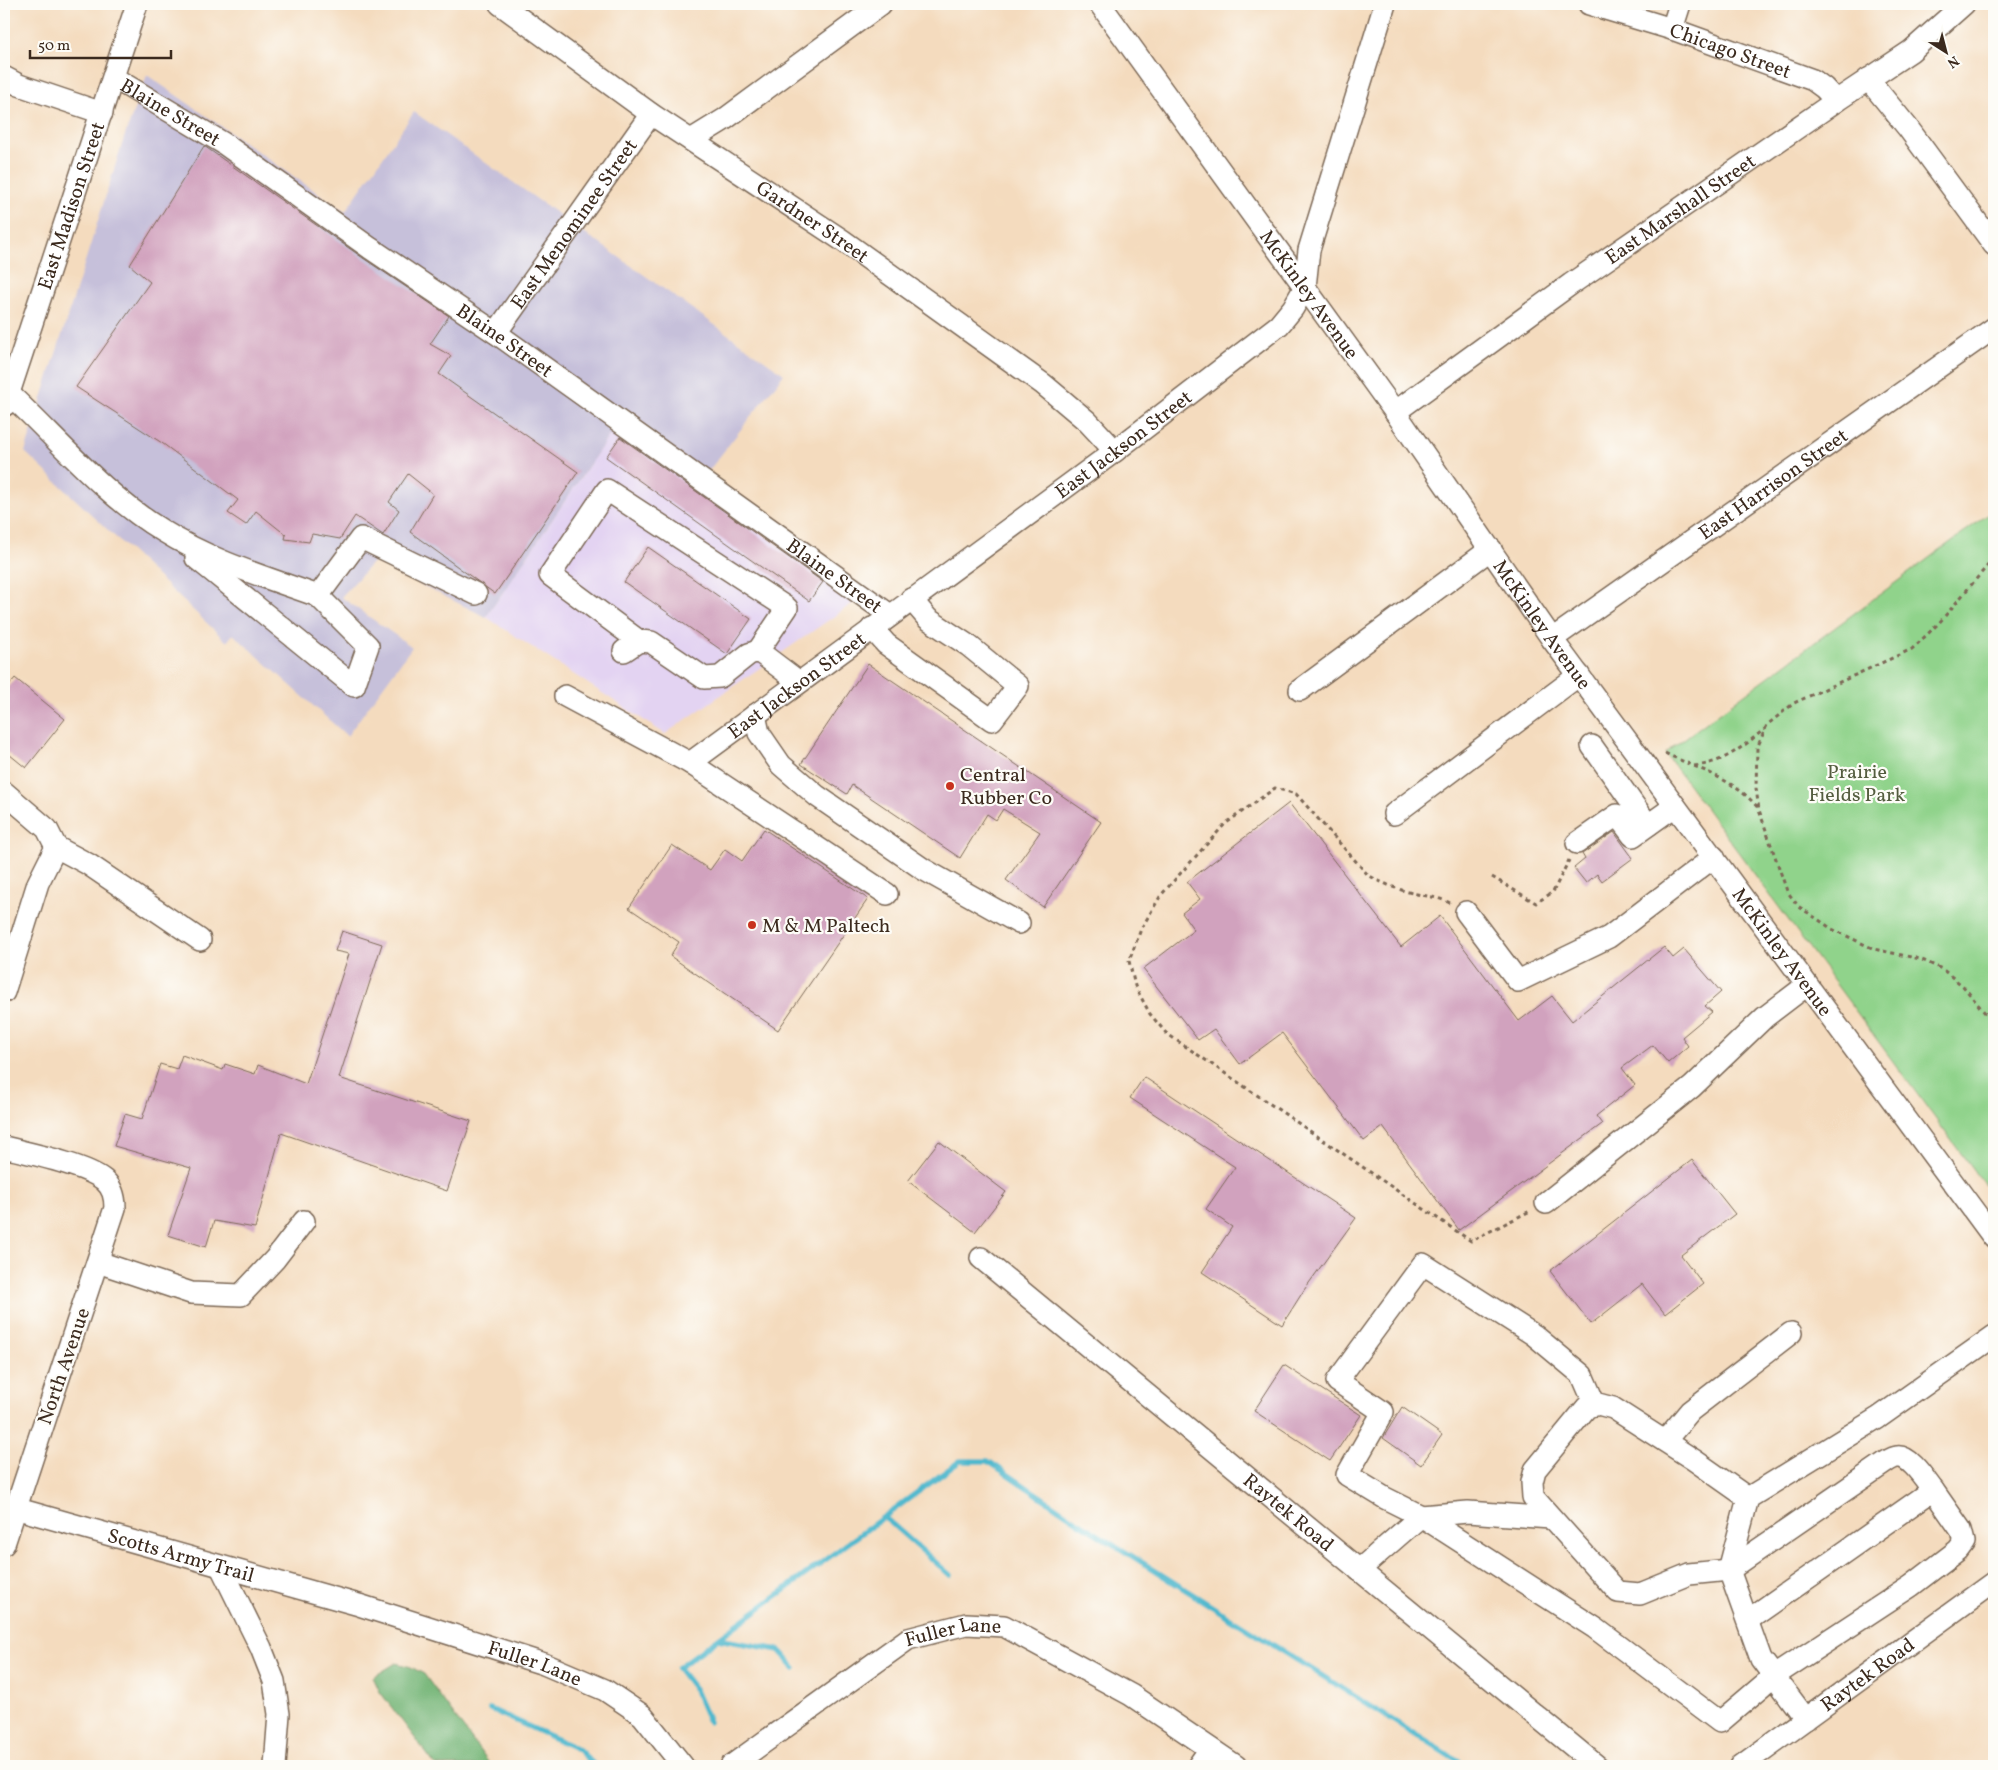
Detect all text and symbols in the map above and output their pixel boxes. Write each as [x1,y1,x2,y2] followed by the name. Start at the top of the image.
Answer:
[1665,17,1795,87] street label: Chicago Street
[30,28,171,60] scale bar
[1920,28,1970,78] north arrow
[38,36,70,57] text: 50 m
[1943,51,1962,72] text: N
[114,73,225,154] street label: Blaine Street
[32,119,113,294] street label: East Madison Street
[505,134,645,316] street label: East Menominee Street
[1600,148,1762,272] street label: East Marshall Street
[750,175,874,271] street label: Gardner Street
[1252,225,1365,366] street label: McKinley Avenue
[450,298,558,385] street label: Blaine Street
[1050,385,1199,506] street label: East Jackson Street
[1694,423,1854,548] street label: East Harrison Street
[780,533,887,621] street label: Blaine Street
[1485,555,1597,696] street label: McKinley Avenue
[723,626,872,747] street label: East Jackson Street
[1809,759,1905,810] park label: Prairie Fields Park
[960,762,1052,813] place label: Central Rubber Co
[944,780,956,792] marker: Central Rubber Co
[1724,883,1838,1023] street label: McKinley Avenue
[762,913,890,941] place label: M & M Paltech
[746,919,758,931] marker: M & M Paltech
[32,1304,98,1429] street label: North Avenue
[1236,1468,1339,1559] street label: Raytek Road
[104,1523,257,1591] street label: Scotts Army Trail
[902,1611,1002,1655] street label: Fuller Lane
[1816,1632,1921,1720] street label: Raytek Road
[484,1635,586,1694] street label: Fuller Lane

